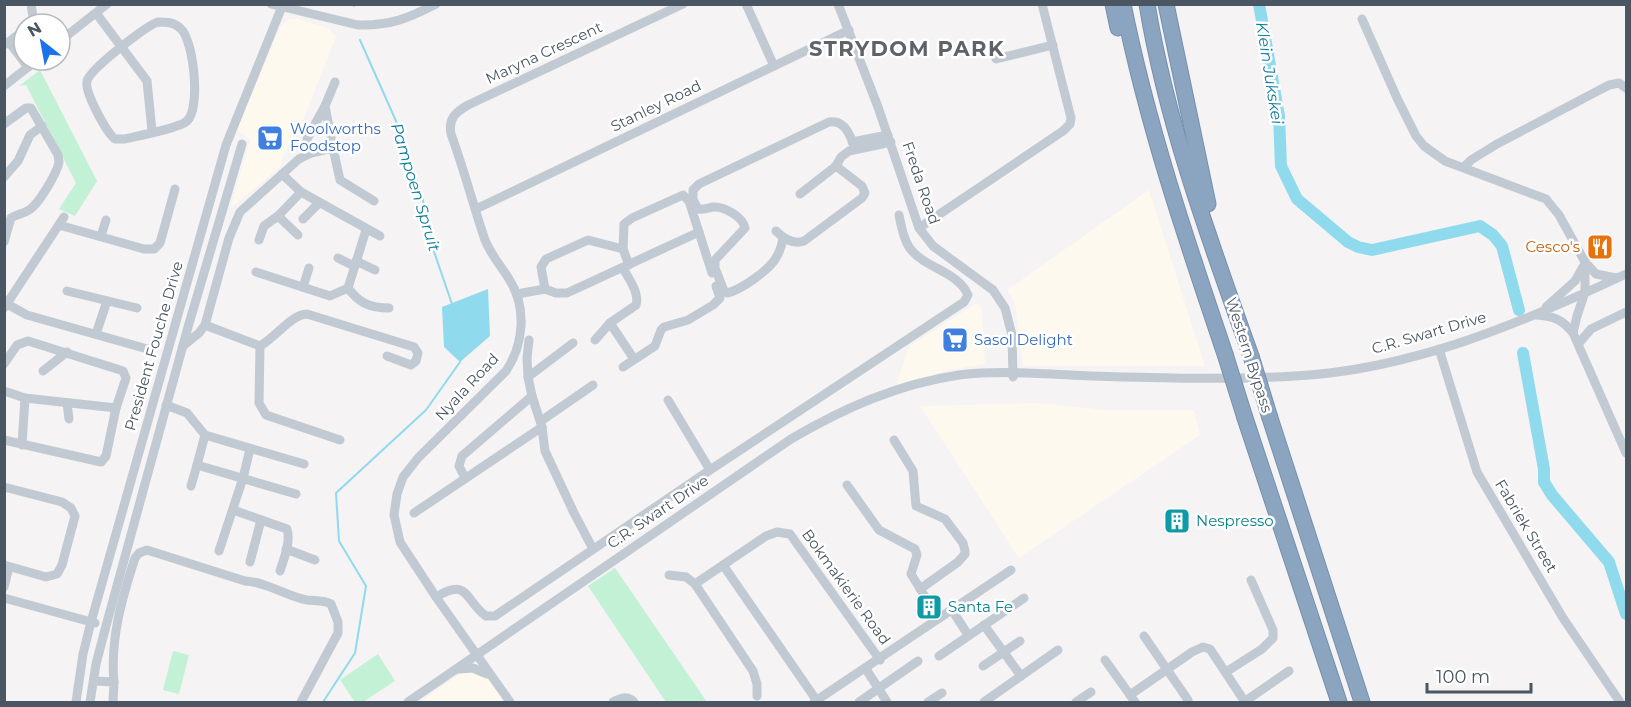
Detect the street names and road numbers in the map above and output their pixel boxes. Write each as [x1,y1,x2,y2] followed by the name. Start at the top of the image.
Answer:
[482,17,605,88] street label: Maryna Crescent
[607,75,704,136] street label: Stanley Road
[898,139,945,227] street label: Freda Road
[120,259,187,433] street label: President Fouche Drive
[1222,295,1277,415] street label: Western Bypass
[1369,307,1488,358] street label: C.R. Swart Drive
[431,349,503,424] street label: Nyala Road
[603,471,712,553] street label: C.R. Swart Drive
[1491,476,1562,576] street label: Fabriek Street
[798,525,895,648] street label: Bokmakierie Road

